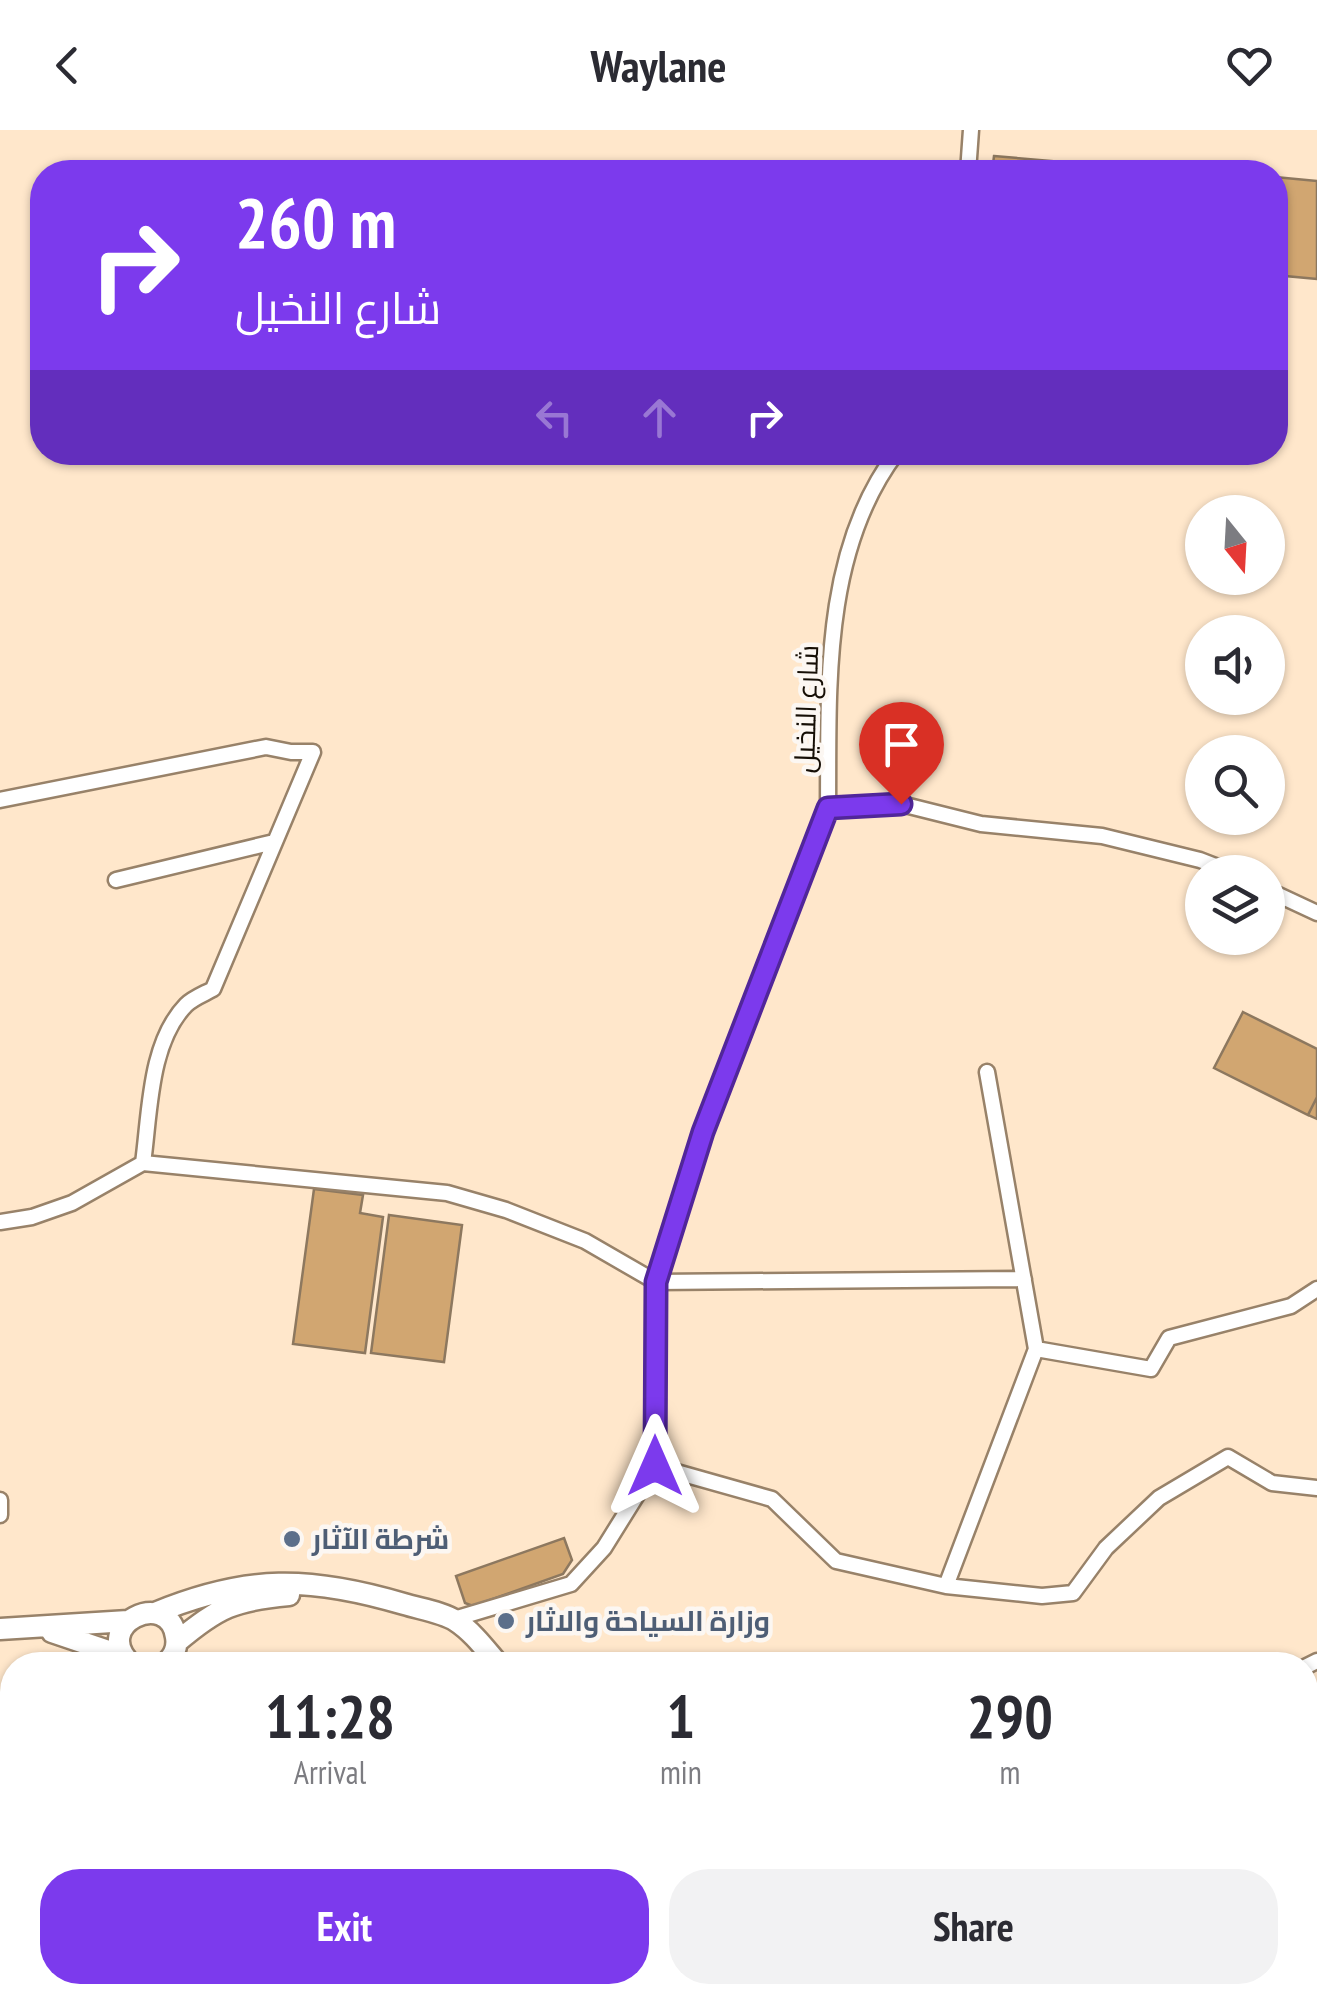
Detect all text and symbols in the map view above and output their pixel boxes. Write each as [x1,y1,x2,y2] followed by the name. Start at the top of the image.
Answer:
[591,36,727,94] text: Waylane
[40,38,95,93] icon: back
[1222,38,1277,93] icon: heart
[235,177,396,267] text: 260 m
[70,200,200,330] icon: right
[235,278,441,336] text: شارع النخيل
[527,390,582,445] icon: left
[632,390,687,445] icon: ahead
[737,390,792,445] icon: right
[1185,495,1285,595] north arrow
[1185,495,1285,955] map controls
[1185,615,1285,715] button: sound
[785,644,827,774] street label: شارع النخيل
[859,702,944,805] pin
[874,717,929,772] icon: arrive
[1185,735,1285,835] button: search
[1185,855,1285,955] button: layers
[603,1414,707,1518] position arrow
[311,1520,449,1557] place label: شرطة الآثار
[281,1528,303,1550] marker: شرطة الآثار
[525,1602,770,1639] place label: وزارة السياحة والاثار
[495,1610,517,1632] marker: وزارة السياحة والاثار
[265,1677,395,1755] text: 11:28
[667,1677,695,1755] text: 1
[967,1677,1053,1755] text: 290
[294,1751,366,1793] text: Arrival
[660,1751,702,1793] text: min
[999,1751,1020,1793] text: m
[40,1869,649,1984] button: Exit
[669,1869,1278,1984] button: Share

